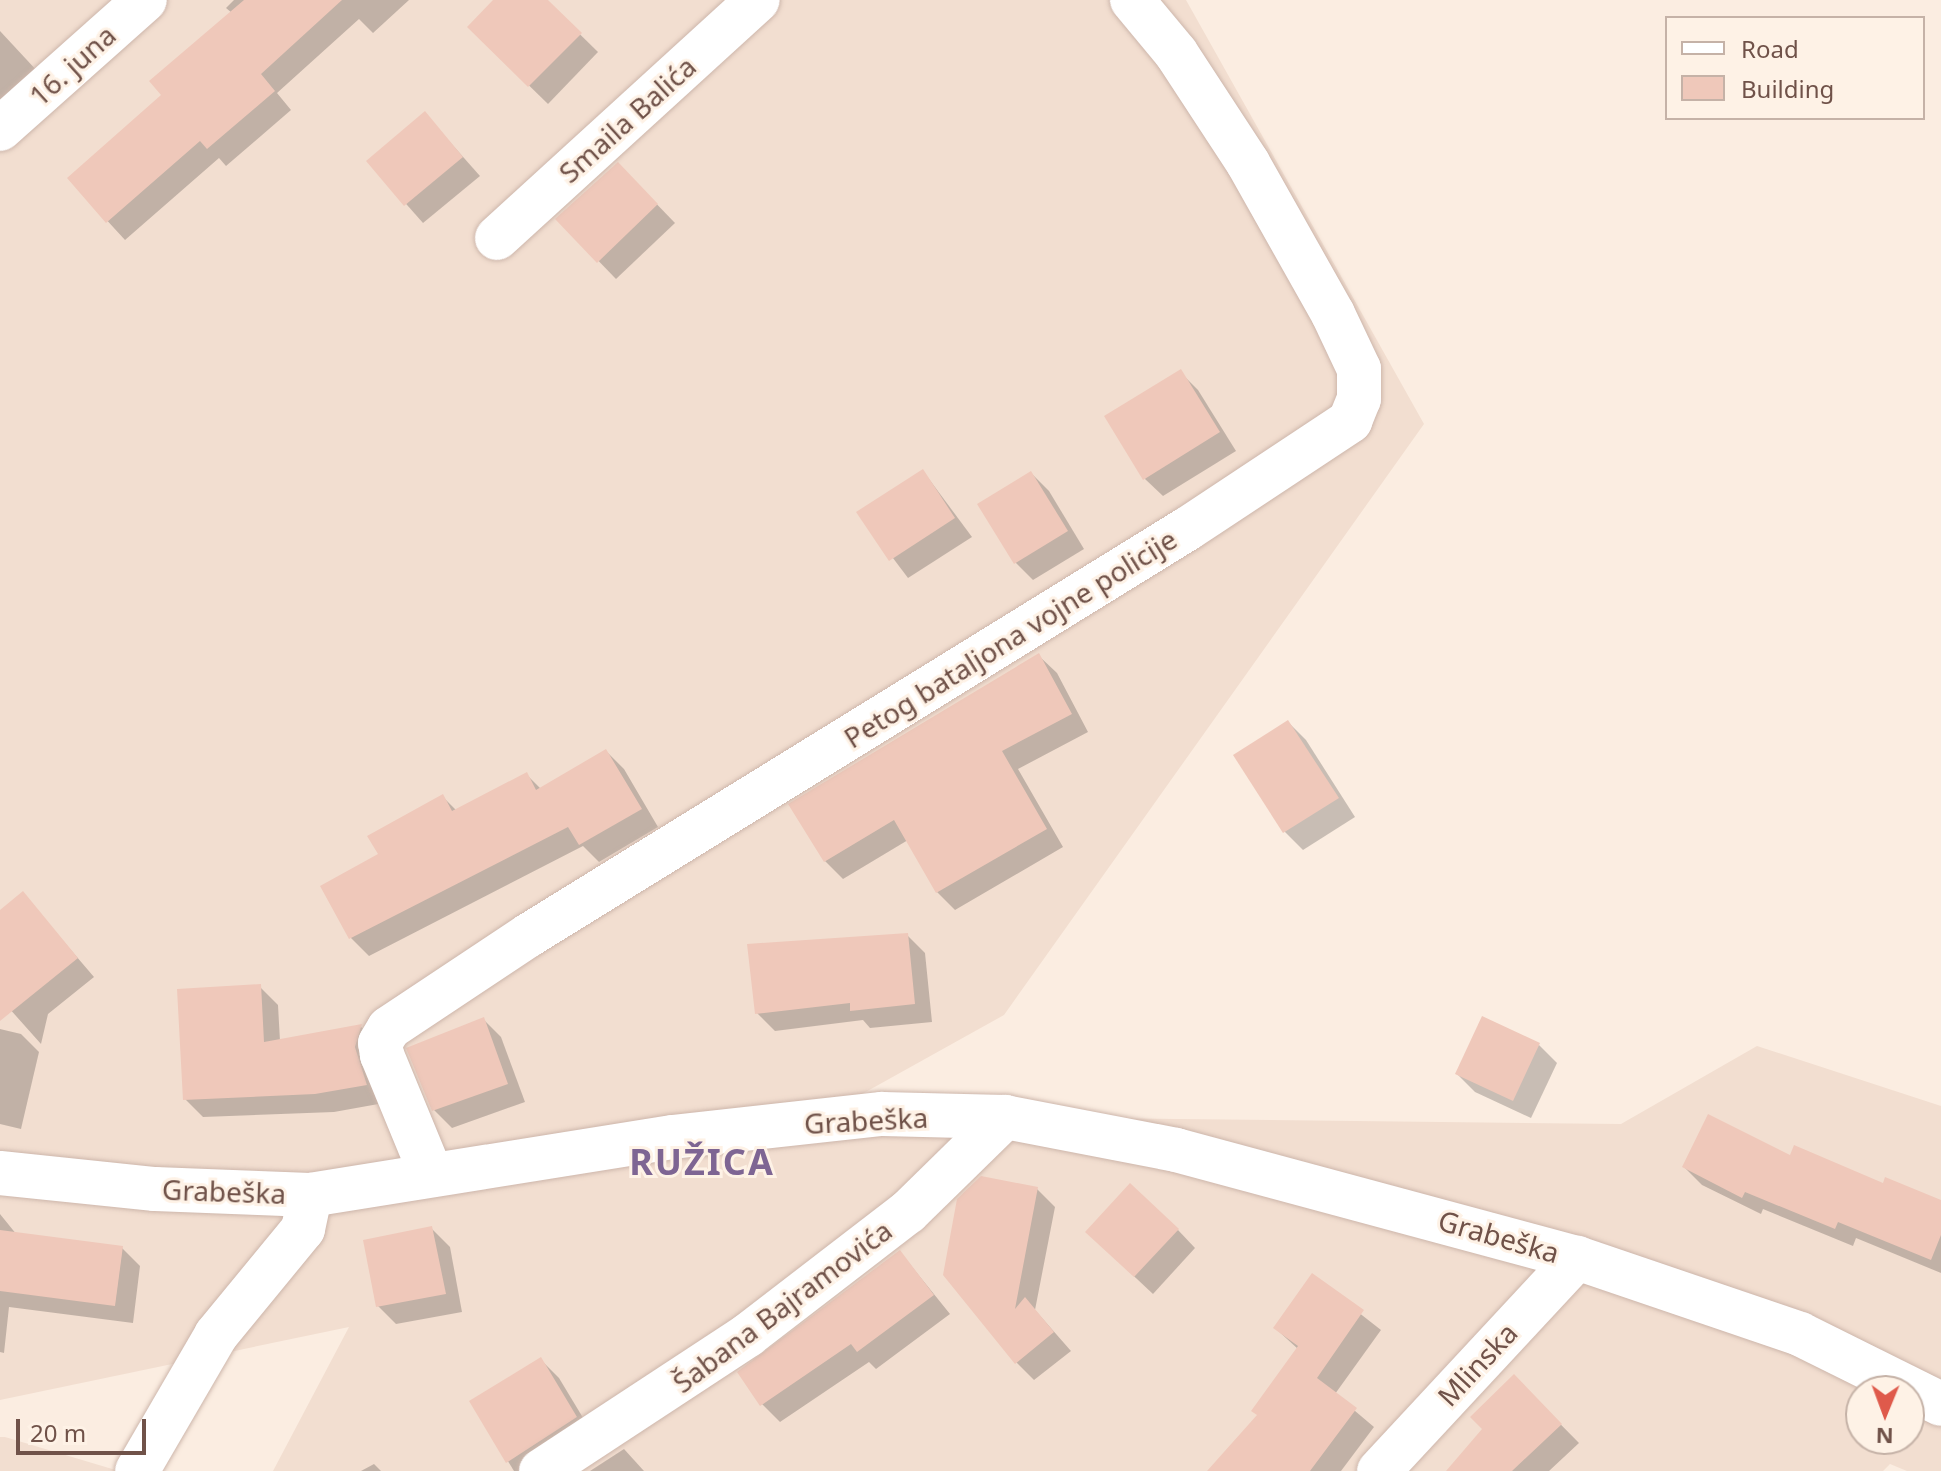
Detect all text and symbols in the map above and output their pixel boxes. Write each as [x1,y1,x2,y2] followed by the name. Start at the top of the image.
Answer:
[1665,16,1925,120] legend
[22,18,122,112] street label: 16. juna
[1741,32,1799,65] text: Road
[552,49,702,189] street label: Smaila Balića
[1741,72,1834,105] text: Building
[838,522,1182,754] street label: Petog bataljona vojne policije
[803,1100,929,1140] street label: Grabeška
[629,1140,775,1184] district label: RUŽICA
[161,1172,287,1210] street label: Grabeška
[1435,1203,1563,1269] street label: Grabeška
[666,1213,898,1399] street label: Šabana Bajramovića
[1430,1316,1524,1412] street label: Mlinska
[1845,1375,1925,1455] north arrow
[20,1403,150,1453] scale bar
[30,1416,86,1449] text: 20 m
[1875,1422,1894,1452] text: N

